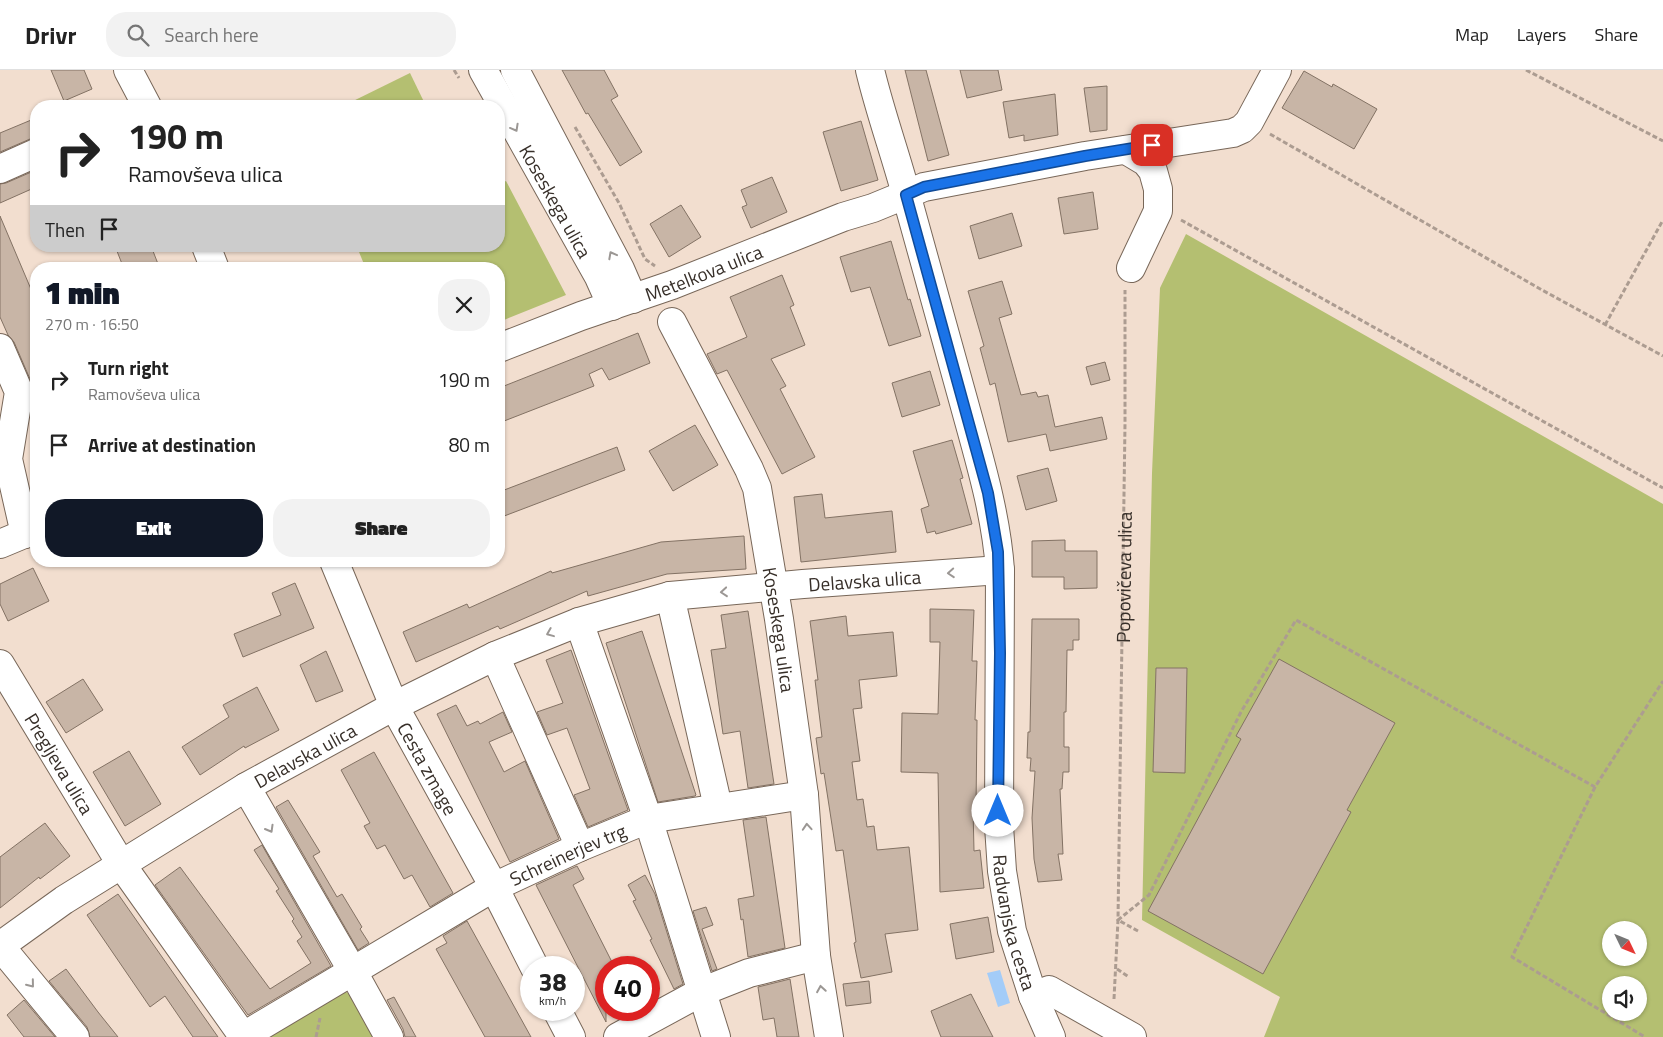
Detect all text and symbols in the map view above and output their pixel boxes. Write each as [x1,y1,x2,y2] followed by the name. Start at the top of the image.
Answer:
[106,12,456,57] search box
[25,17,76,53] text: Drivr
[164,20,259,49] text: Search here
[124,21,152,49] icon: search
[1455,21,1489,48] text: Map
[1517,21,1566,48] text: Layers
[1594,21,1638,48] text: Share
[128,109,224,163] text: 190 m
[45,120,110,185] icon: right
[509,123,519,132] one-way arrow
[1131,124,1173,166] pin
[1138,131,1166,159] icon: arrive
[513,139,600,263] street label: Koseskega ulica
[128,157,282,191] text: Ramovševa ulica
[45,215,85,244] text: Then
[95,215,123,243] icon: arrive
[641,236,767,308] street label: Metelkova ulica
[608,251,618,260] one-way arrow
[45,270,120,316] text: 1 min
[438,279,490,331] button: close
[45,312,139,336] text: 270 m · 16:50
[88,353,169,382] text: Turn right
[438,365,490,394] text: 190 m
[45,366,73,394] icon: right
[88,382,200,406] text: Ramovševa ulica
[88,430,256,459] text: Arrive at destination
[449,430,490,459] text: 80 m
[45,431,73,459] icon: arrive
[45,499,263,557] button: Exit
[273,499,490,557] button: Share
[1107,511,1138,643] street label: Popovičeva ulica
[807,561,922,598] street label: Delavska ulica
[756,565,804,695] street label: Koseskega ulica
[947,568,955,579] one-way arrow
[720,586,728,597] one-way arrow
[546,627,555,638] one-way arrow
[18,707,102,820] street label: Pregljeva ulica
[248,715,362,795] street label: Delavska ulica
[391,716,466,820] street label: Cesta zmage
[971,784,1023,836] position arrow
[504,815,631,893] street label: Schreinerjev trg
[801,823,812,831] one-way arrow
[264,824,274,833] one-way arrow
[986,853,1045,994] street label: Radvanjska cesta
[1602,921,1648,966] north arrow
[1602,921,1647,1021] map controls
[595,956,660,1021] speed limit sign: 40
[538,963,567,1001] text: 38
[1602,976,1647,1021] button: sound
[25,978,33,987] one-way arrow
[817,985,827,993] one-way arrow
[539,991,566,1010] text: km/h

